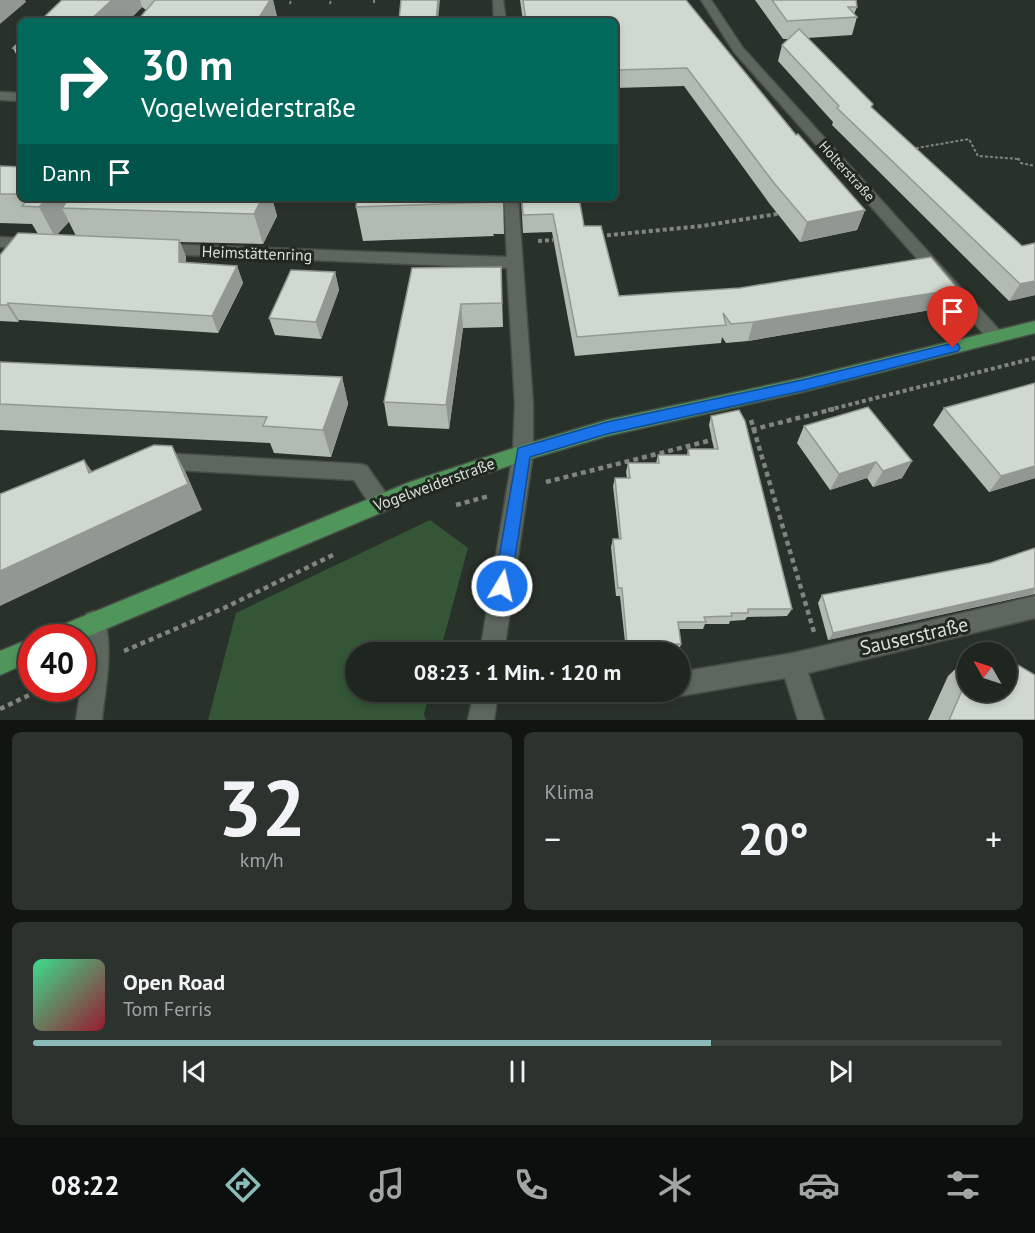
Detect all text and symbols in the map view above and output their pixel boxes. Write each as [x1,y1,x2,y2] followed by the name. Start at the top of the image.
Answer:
[141,37,233,92] text: 30 m
[42,42,120,120] icon: right
[141,90,356,124] text: Vogelweiderstraße
[815,137,879,205] street label: Holterstraße
[103,156,136,189] icon: arrive
[42,159,91,187] text: Dann
[201,241,313,265] street label: Heimstättenring
[927,286,978,348] pin
[936,295,969,328] icon: arrive
[370,453,497,516] street label: Vogelweiderstraße
[470,554,534,618] position arrow
[857,611,971,661] street label: Sauserstraße
[18,624,96,702] speed limit sign: 40
[957,642,1017,702] north arrow
[957,642,1017,702] map controls
[414,658,621,686] text: 08:23 · 1 Min. · 120 m
[218,757,306,858] text: 32
[545,779,594,805] text: Klima
[738,809,809,867] text: 20°
[545,817,561,860] text: −
[985,817,1002,860] text: +
[240,847,284,873] text: km/h
[123,968,225,996] text: Open Road
[123,996,212,1022] text: Tom Ferris
[178,1055,211,1088] icon: previous
[501,1055,534,1088] icon: pause
[824,1055,857,1088] icon: next
[222,1164,264,1206] icon: directions
[366,1164,408,1206] icon: music
[510,1164,552,1206] icon: phone
[654,1164,696,1206] icon: climate
[798,1164,840,1206] icon: car
[942,1164,984,1206] icon: filters
[51,1168,120,1202] text: 08:22

